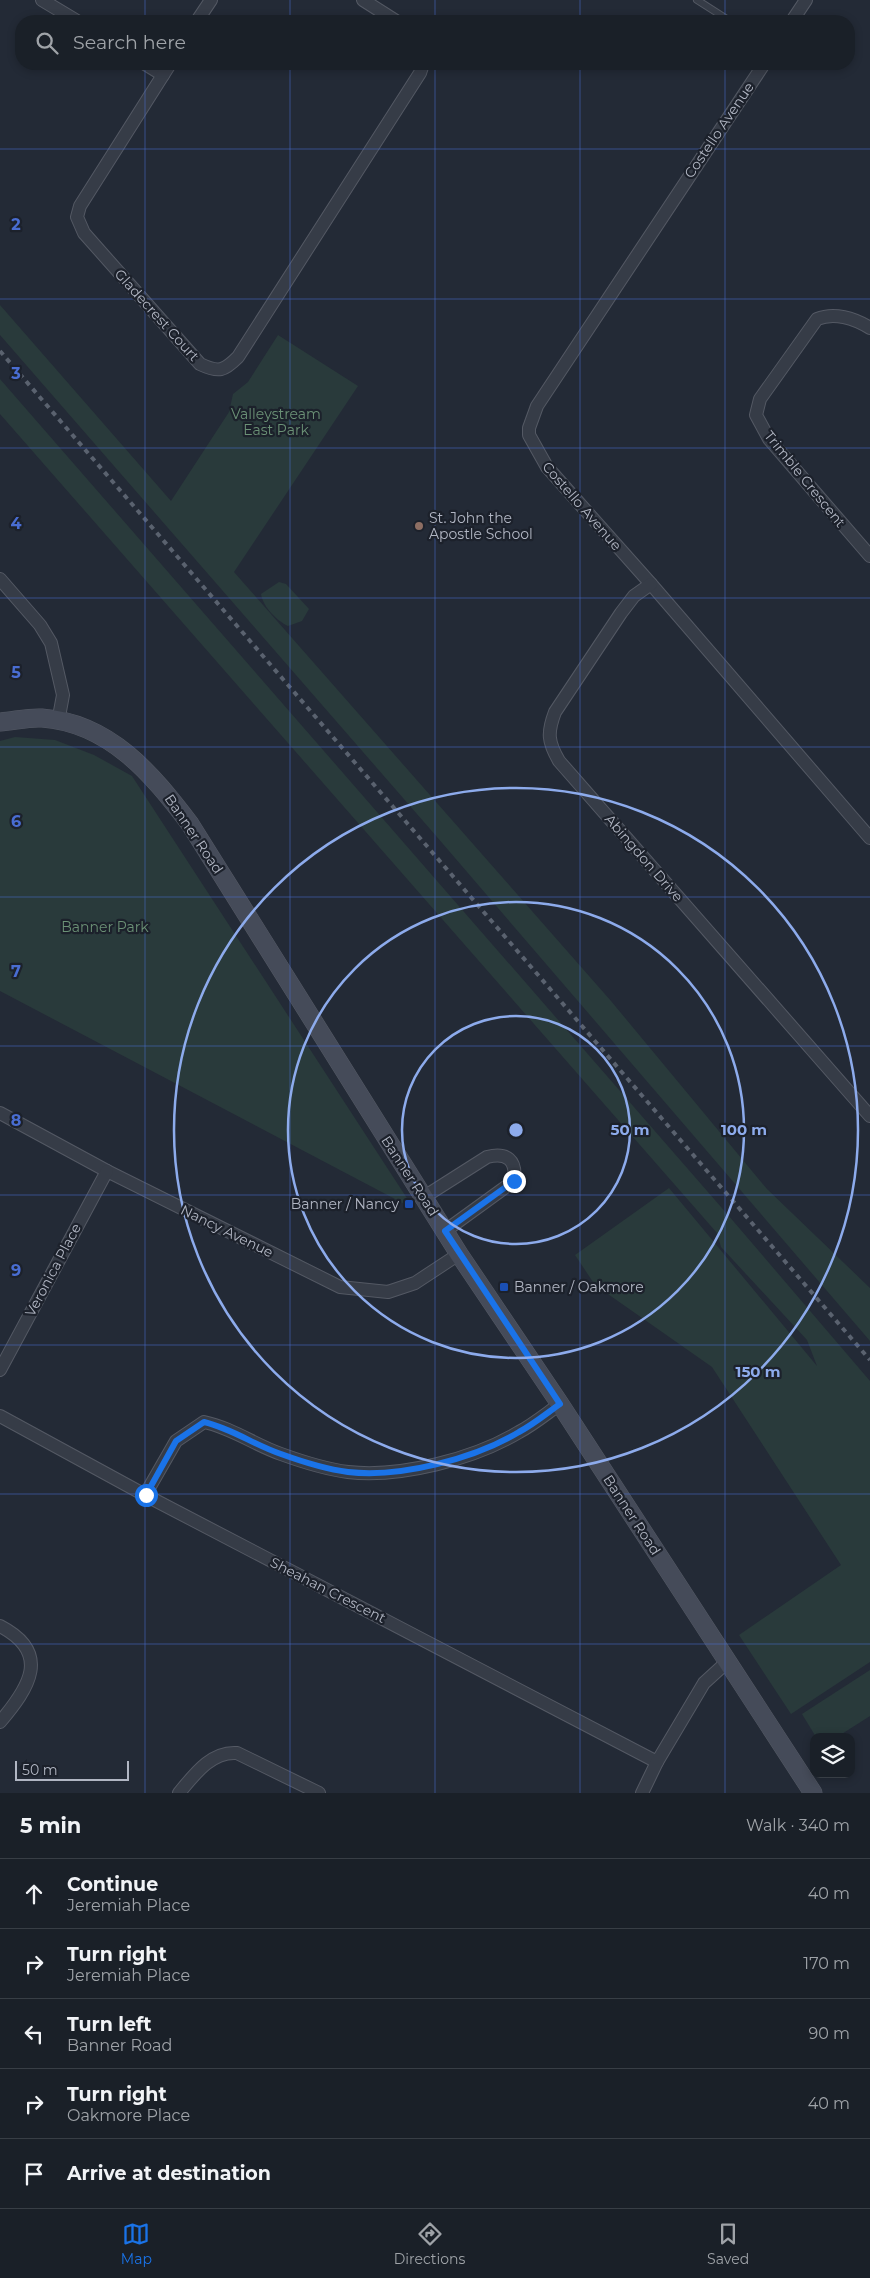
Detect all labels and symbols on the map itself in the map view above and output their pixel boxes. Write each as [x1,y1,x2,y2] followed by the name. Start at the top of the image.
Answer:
[680,79,758,181] street label: Costello Avenue
[11,215,21,234] text: 2
[111,265,203,365] street label: Gladecrest Court
[10,364,21,383] text: 3
[231,405,321,439] park label: Valleystream East Park
[760,427,850,531] street label: Trimble Crescent
[538,458,626,554] street label: Costello Avenue
[429,509,533,543] place label: St. John the Apostle School
[10,514,22,533] text: 4
[413,520,425,532] marker: St. John the Apostle School
[11,663,21,682] text: 5
[161,791,227,877] street label: Banner Road
[601,810,687,906] street label: Abingdon Drive
[11,812,21,831] text: 6
[61,918,149,936] park label: Banner Park
[11,962,21,981] text: 7
[11,1111,21,1130] text: 8
[610,1120,650,1139] text: 50 m
[721,1120,767,1139] text: 100 m
[507,1121,525,1139] centre of rings
[377,1132,443,1220] street label: Banner Road
[503,1170,526,1193] route end
[291,1195,399,1213] place label: Banner / Nancy
[403,1198,415,1210] marker: Banner / Nancy
[178,1201,276,1261] street label: Nancy Avenue
[21,1220,85,1320] street label: Veronica Place
[11,1261,21,1280] text: 9
[514,1278,644,1296] place label: Banner / Oakmore
[498,1281,510,1293] marker: Banner / Oakmore
[736,1362,780,1381] text: 150 m
[599,1471,665,1559] street label: Banner Road
[135,1484,158,1507] route start
[267,1553,389,1627] street label: Sheahan Crescent
[15,1758,129,1781] scale bar

